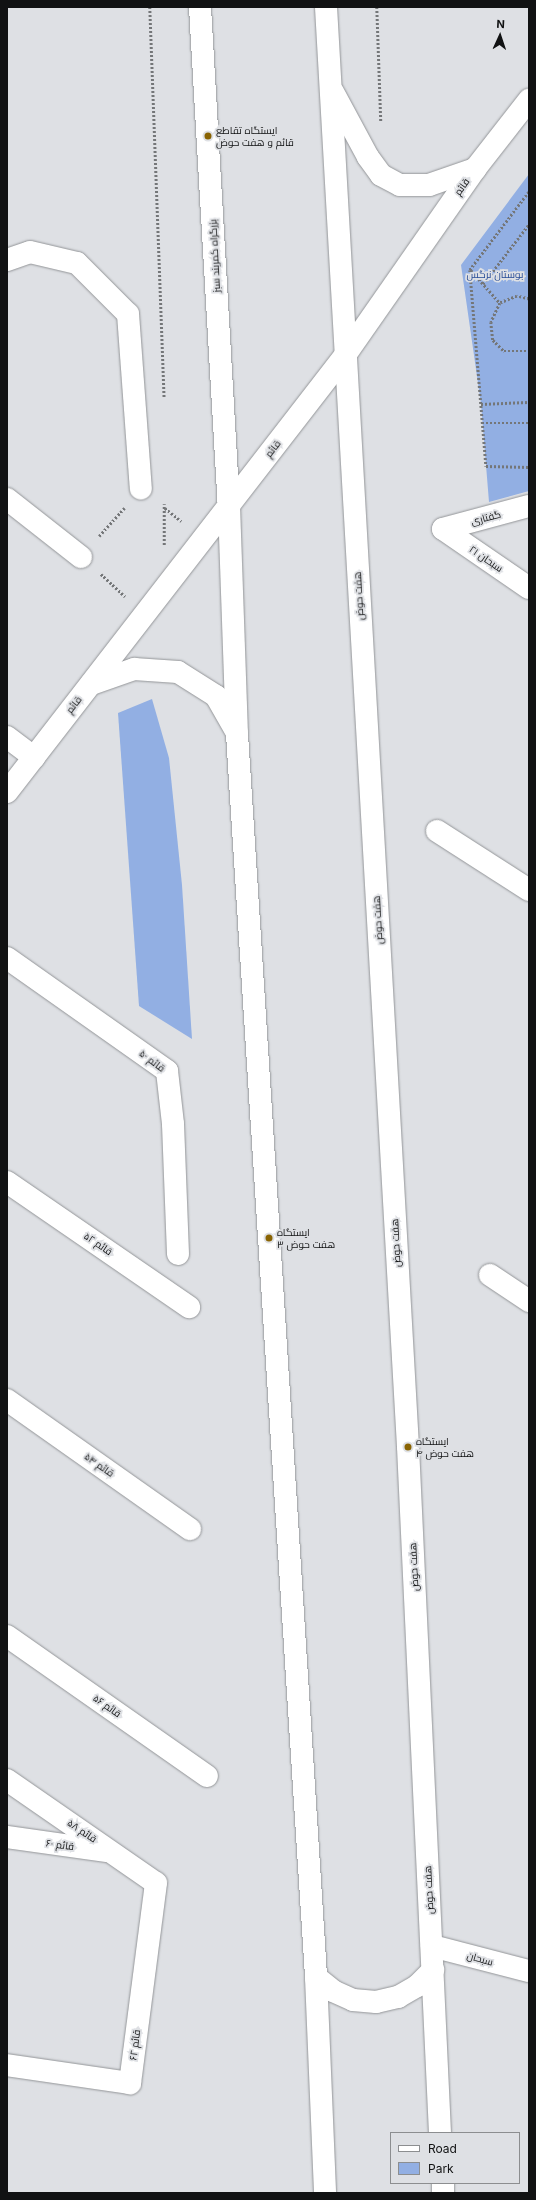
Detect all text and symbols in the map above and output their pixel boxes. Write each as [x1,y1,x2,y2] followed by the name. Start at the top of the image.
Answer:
[480,16,520,56] north arrow
[496,17,505,31] text: N
[216,124,294,148] place label: ایستگاه تقاطع قائم و هفت حوض
[203,131,213,141] marker: ایستگاه تقاطع قائم و هفت حوض
[452,176,472,198] street label: قائم
[207,219,223,293] street label: بزرگراه کمربند سبز
[467,269,523,281] park label: بوستان نرگس
[263,438,283,460] street label: قائم
[470,508,502,528] street label: گفتاری
[467,543,505,575] street label: سبحان ۲۱
[352,571,366,621] street label: هفت حوض
[64,694,84,716] street label: قائم
[371,895,385,945] street label: هفت حوض
[137,1047,167,1075] street label: قائم ۵۰
[389,1218,403,1268] street label: هفت حوض
[277,1226,335,1250] place label: ایستگاه هفت حوض ۳
[81,1230,115,1258] street label: قائم ۵۲
[264,1233,274,1243] marker: ایستگاه هفت حوض ۳
[416,1435,474,1458] place label: ایستگاه هفت حوض ۴
[403,1442,413,1452] marker: ایستگاه هفت حوض ۴
[82,1451,116,1479] street label: قائم ۵۴
[407,1542,421,1592] street label: هفت حوض
[91,1692,123,1720] street label: قائم ۵۶
[65,1817,99,1845] street label: قائم ۵۸
[45,1837,75,1853] street label: قائم ۶۰
[422,1865,436,1915] street label: هفت حوض
[465,1950,495,1968] street label: سبحان
[127,2029,143,2061] street label: قائم ۶۲
[390,2132,520,2184] legend
[428,2141,457,2156] text: Road
[428,2161,454,2176] text: Park

